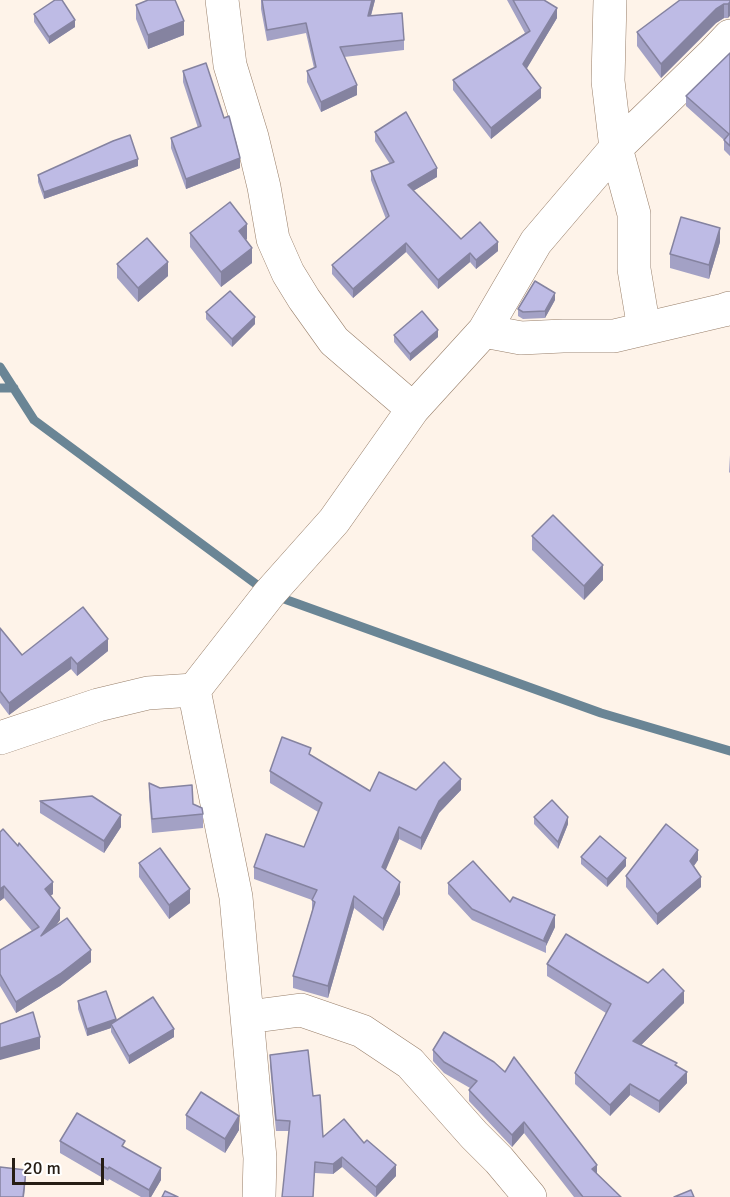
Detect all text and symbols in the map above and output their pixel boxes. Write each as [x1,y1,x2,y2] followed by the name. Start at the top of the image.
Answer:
[15,1146,106,1184] scale bar
[23,1157,61,1179] text: 20 m

